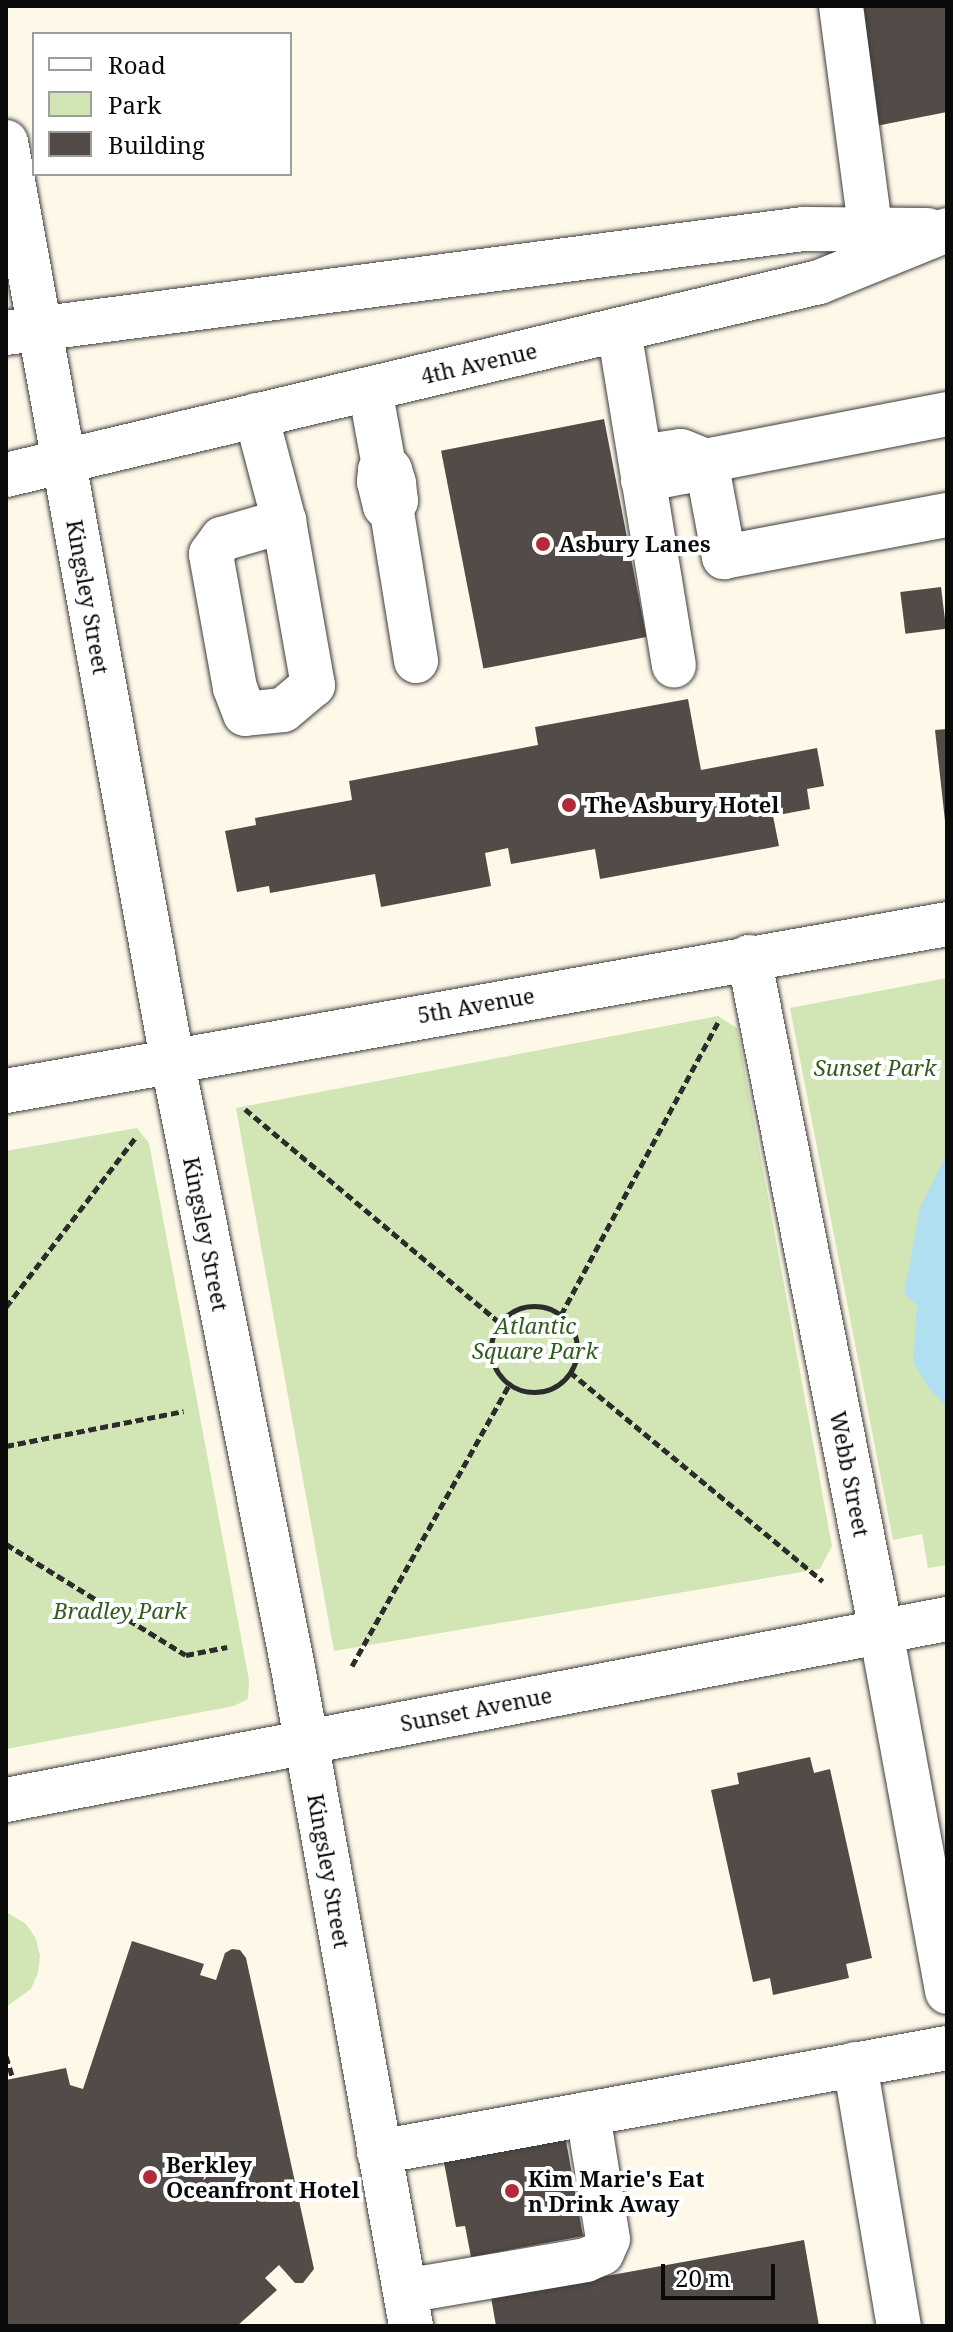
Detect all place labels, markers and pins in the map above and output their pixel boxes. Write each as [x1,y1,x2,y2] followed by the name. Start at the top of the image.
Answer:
[559,531,710,557] place label: Asbury Lanes
[534,535,552,553] marker: Asbury Lanes
[585,792,779,818] place label: The Asbury Hotel
[560,796,578,814] marker: The Asbury Hotel
[166,2151,359,2202] place label: Berkley Oceanfront Hotel
[528,2165,704,2216] place label: Kim Marie's Eat n Drink Away
[141,2168,159,2186] marker: Berkley Oceanfront Hotel
[503,2182,521,2200] marker: Kim Marie's Eat n Drink Away

